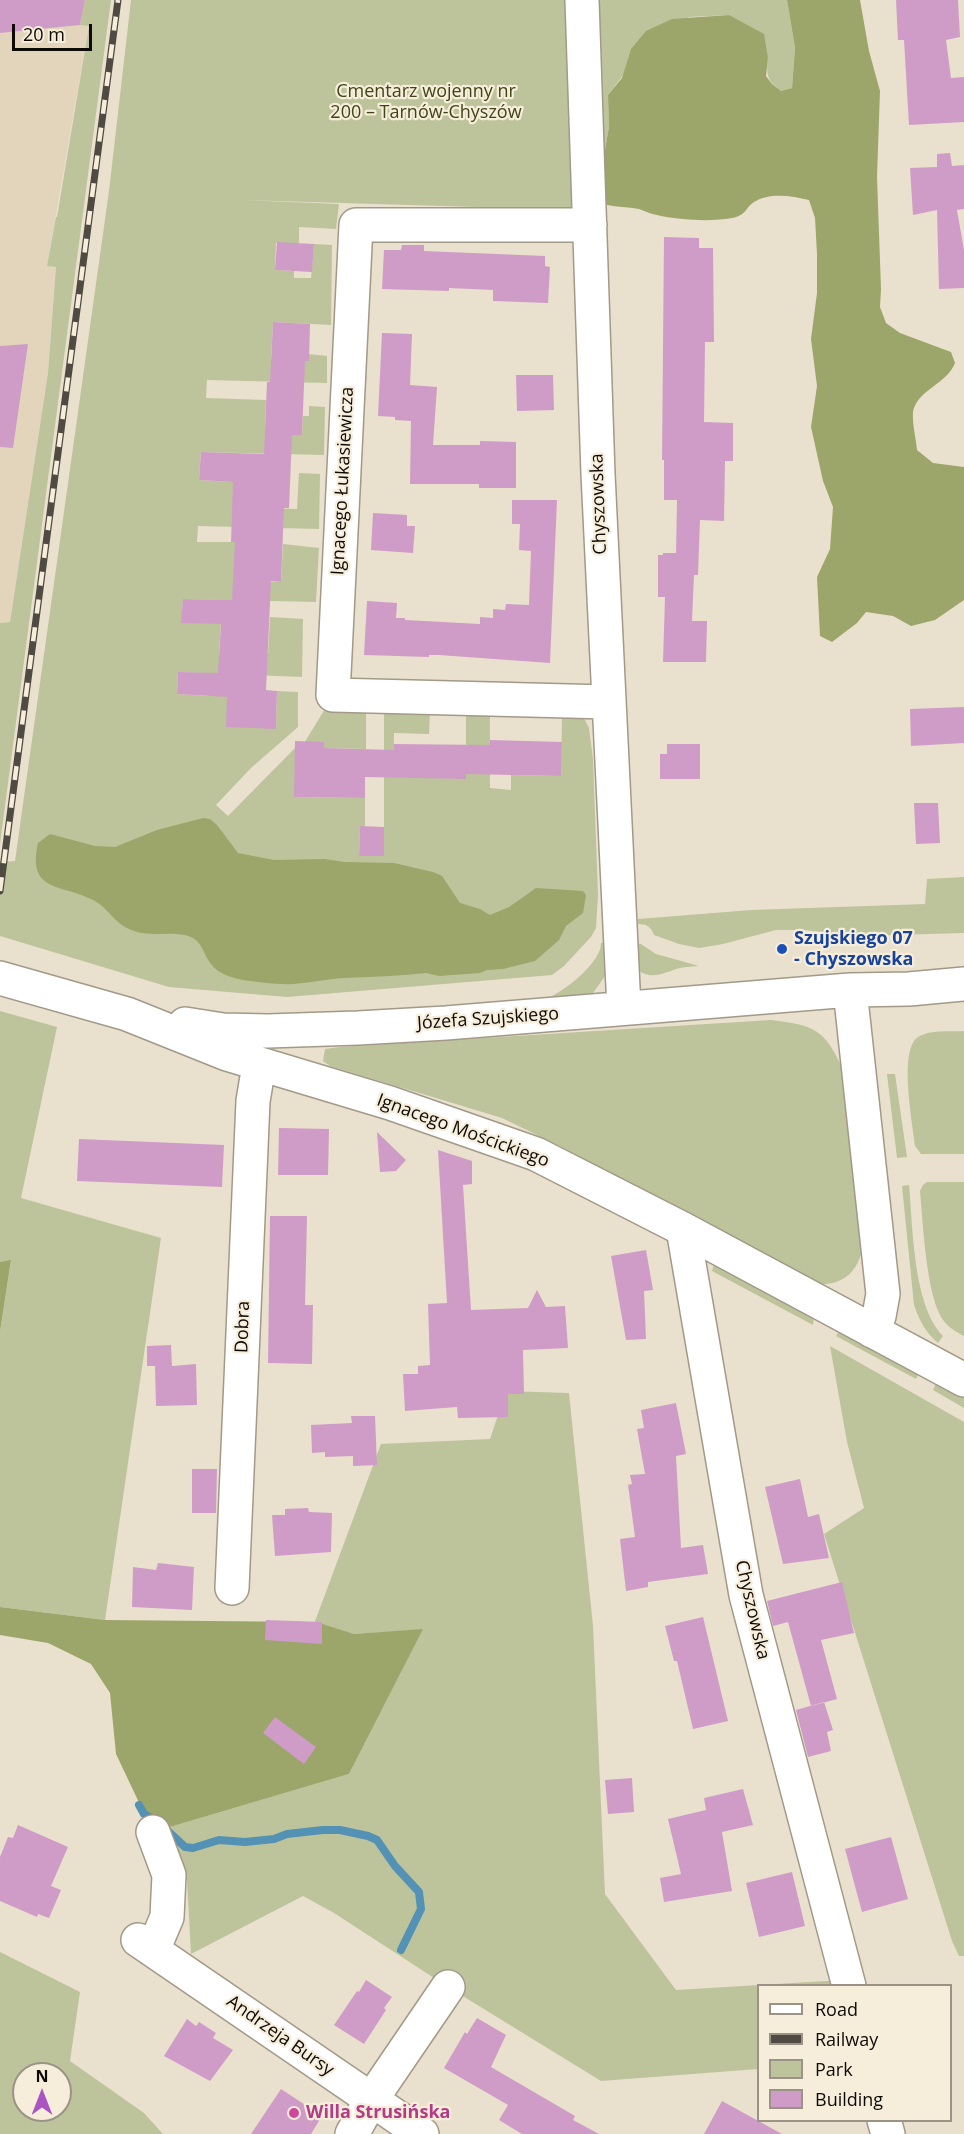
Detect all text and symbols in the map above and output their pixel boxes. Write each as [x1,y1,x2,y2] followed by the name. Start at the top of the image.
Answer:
[15,12,94,50] scale bar
[23,22,65,46] text: 20 m
[330,81,522,124] park label: Cmentarz wojenny nr 200 – Tarnów-Chyszów
[327,386,359,576] street label: Ignacego Łukasiewicza
[586,453,612,555] street label: Chyszowska
[794,928,913,970] place label: Szujskiego 07 - Chyszowska
[775,942,789,956] marker: Szujskiego 07 - Chyszowska
[416,1003,560,1035] street label: Józefa Szujskiego
[374,1090,552,1172] street label: Ignacego Mościckiego
[231,1301,255,1353] street label: Dobra
[730,1558,774,1662] street label: Chyszowska
[757,1984,952,2122] legend
[222,1991,338,2081] street label: Andrzeja Bursy
[815,1997,858,2021] text: Road
[815,2027,878,2051] text: Railway
[815,2057,853,2081] text: Park
[12,2062,72,2122] north arrow
[35,2065,49,2087] text: N
[815,2087,883,2111] text: Building
[306,2102,450,2124] place label: Willa Strusińska
[287,2106,301,2120] marker: Willa Strusińska

